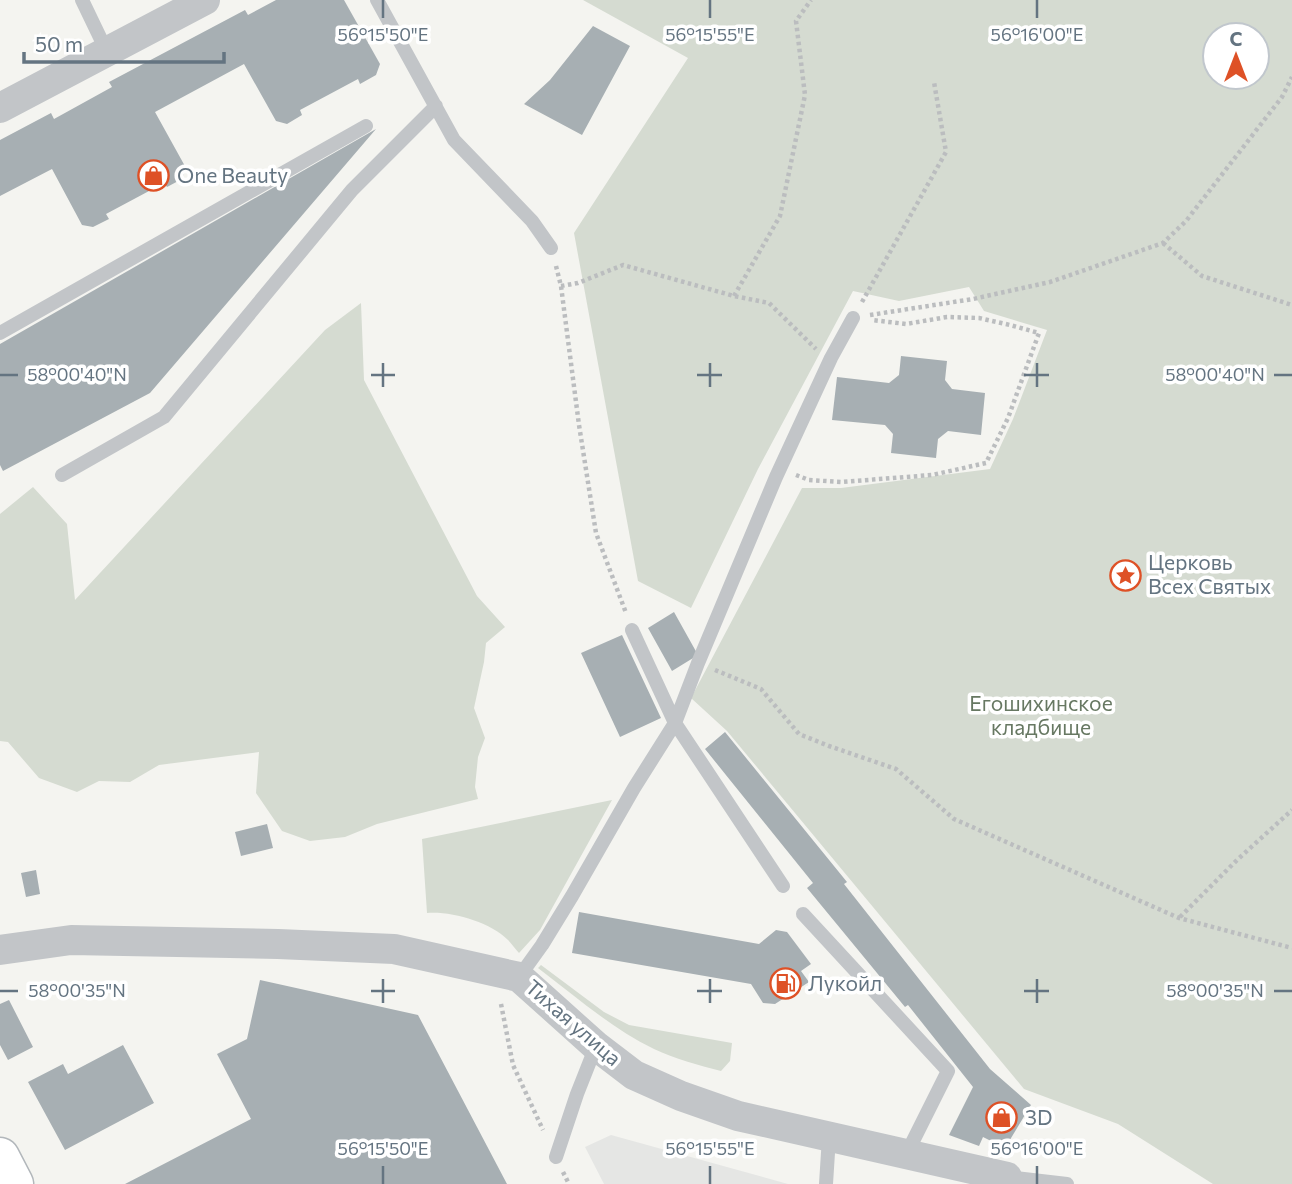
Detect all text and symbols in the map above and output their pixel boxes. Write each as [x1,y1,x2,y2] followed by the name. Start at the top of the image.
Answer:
[24,21,224,65] scale bar
[1201,21,1271,91] north arrow
[338,23,428,45] text: 56°15'50"E
[665,23,755,45] text: 56°15'55"E
[991,23,1083,45] text: 56°16'00"E
[1230,27,1243,50] text: С
[35,31,83,56] text: 50 m
[137,159,171,193] shop icon: One Beauty
[177,162,288,187] place label: One Beauty
[27,363,127,385] text: 58°00'40"N
[1165,363,1265,385] text: 58°00'40"N
[1148,549,1271,598] place label: Церковь Всех Святых
[1108,558,1142,592] place icon: Церковь Всех Святых
[969,690,1113,739] park label: Егошихинское кладбище
[768,967,802,1001] fuel station icon: Лукойл
[808,970,882,995] place label: Лукойл
[521,974,627,1070] street label: Тихая улица
[28,979,126,1001] text: 58°00'35"N
[1166,979,1264,1001] text: 58°00'35"N
[985,1101,1019,1135] shop icon: 3D
[1025,1104,1052,1129] place label: 3D
[338,1137,428,1159] text: 56°15'50"E
[665,1137,755,1159] text: 56°15'55"E
[991,1137,1083,1159] text: 56°16'00"E

